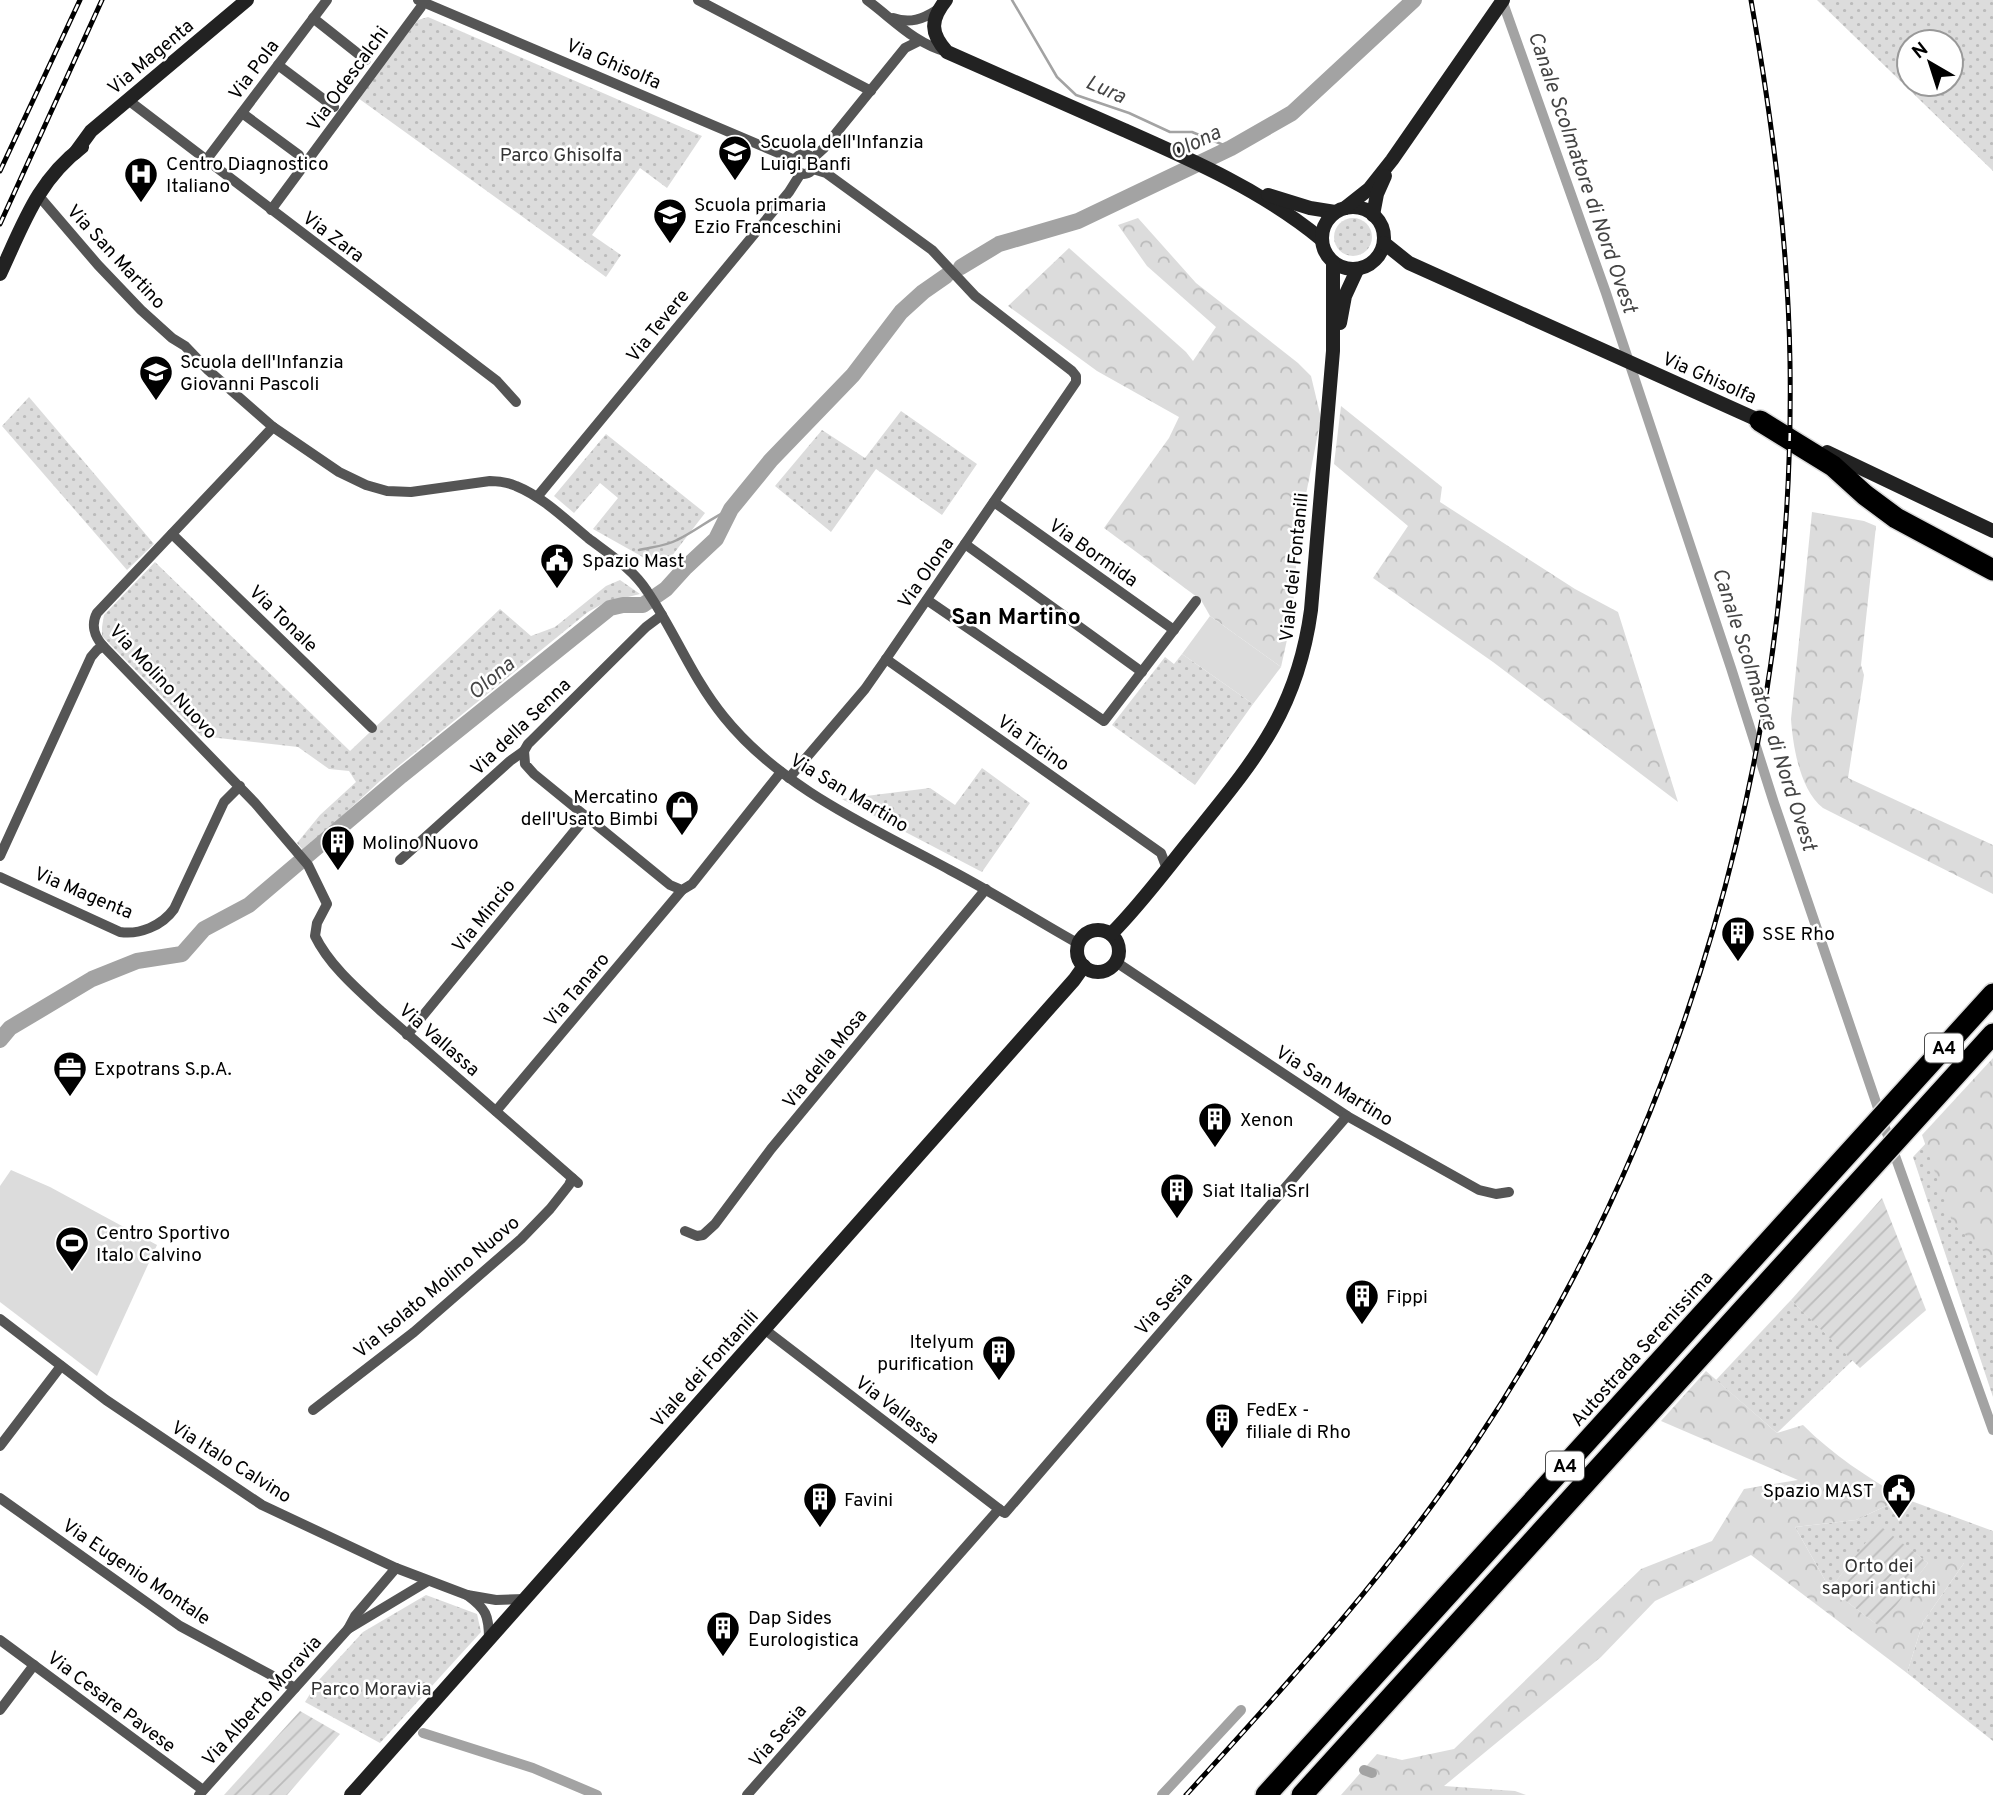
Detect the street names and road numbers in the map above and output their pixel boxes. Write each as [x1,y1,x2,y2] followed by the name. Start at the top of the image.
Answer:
[103,15,199,100] street label: Via Magenta
[302,22,395,136] street label: Via Odescalchi
[562,34,664,96] street label: Via Ghisolfa
[224,35,285,105] street label: Via Pola
[61,200,170,315] street label: Via San Martino
[297,207,368,269] street label: Via Zara
[622,285,695,368] street label: Via Tevere
[1658,347,1760,410] street label: Via Ghisolfa
[1275,492,1315,643] street label: Viale dei Fontanili
[1043,514,1142,593] street label: Via Bormida
[893,533,960,614] street label: Via Olona
[243,581,322,658] street label: Via Tonale
[103,620,222,745] street label: Via Molino Nuovo
[466,674,577,781] street label: Via della Senna
[992,710,1074,777] street label: Via Ticino
[785,749,913,839] street label: Via San Martino
[30,862,136,925] street label: Via Magenta
[448,875,521,958] street label: Via Mincio
[540,948,616,1032] street label: Via Tanaro
[393,999,484,1082] street label: Via Vallassa
[778,1005,873,1114] street label: Via della Mosa
[1925,1034,1963,1063] road number: A4
[1271,1041,1397,1132] street label: Via San Martino
[349,1211,525,1364] street label: Via Isolato Molino Nuovo
[1566,1266,1719,1432] street label: Autostrada Serenissima
[1130,1268,1199,1341] street label: Via Sesia
[646,1306,764,1433] street label: Viale dei Fontanili
[850,1371,944,1450] street label: Via Vallassa
[166,1416,296,1509] street label: Via Italo Calvino
[1546,1451,1584,1480] road number: A4
[57,1514,215,1631] street label: Via Eugenio Montale
[198,1631,327,1772] street label: Via Alberto Moravia
[42,1646,180,1759] street label: Via Cesare Pavese
[744,1700,813,1773] street label: Via Sesia

